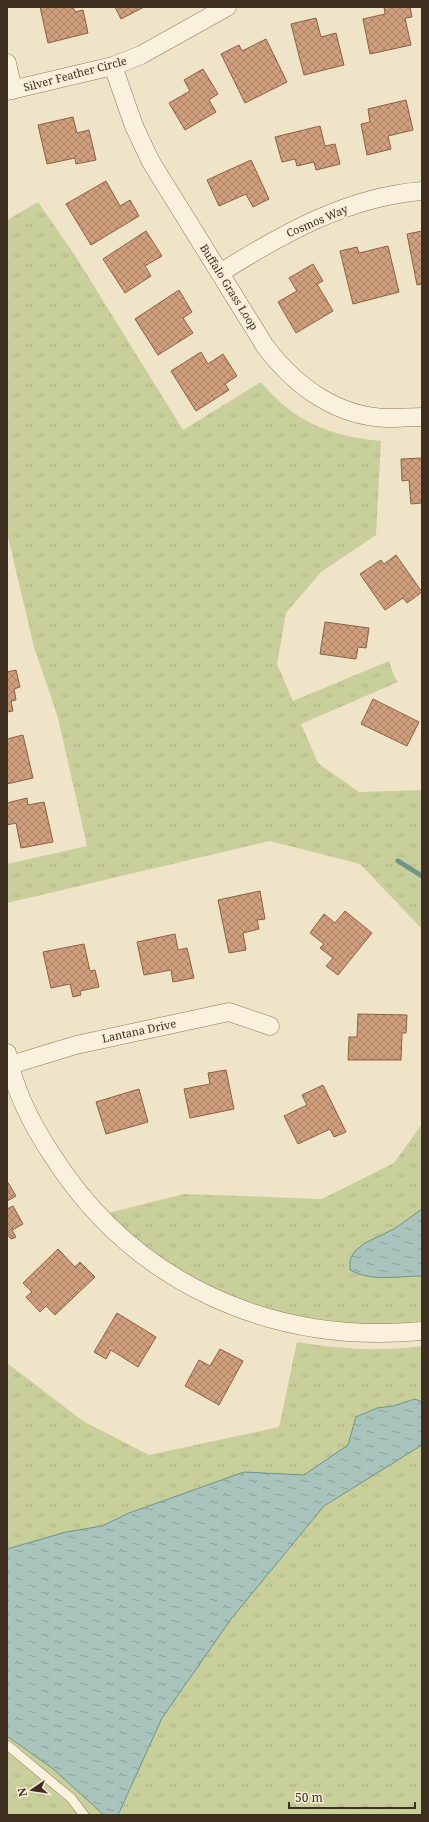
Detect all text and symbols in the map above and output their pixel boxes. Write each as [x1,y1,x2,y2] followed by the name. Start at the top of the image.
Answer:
[22,52,128,95] street label: Silver Feather Circle
[284,201,351,240] street label: Cosmos Way
[197,241,262,333] street label: Buffalo Grass Loop
[101,1015,177,1046] street label: Lantana Drive
[12,1770,52,1810] north arrow
[289,1784,415,1810] scale bar
[13,1786,30,1798] text: N
[295,1789,323,1806] text: 50 m

